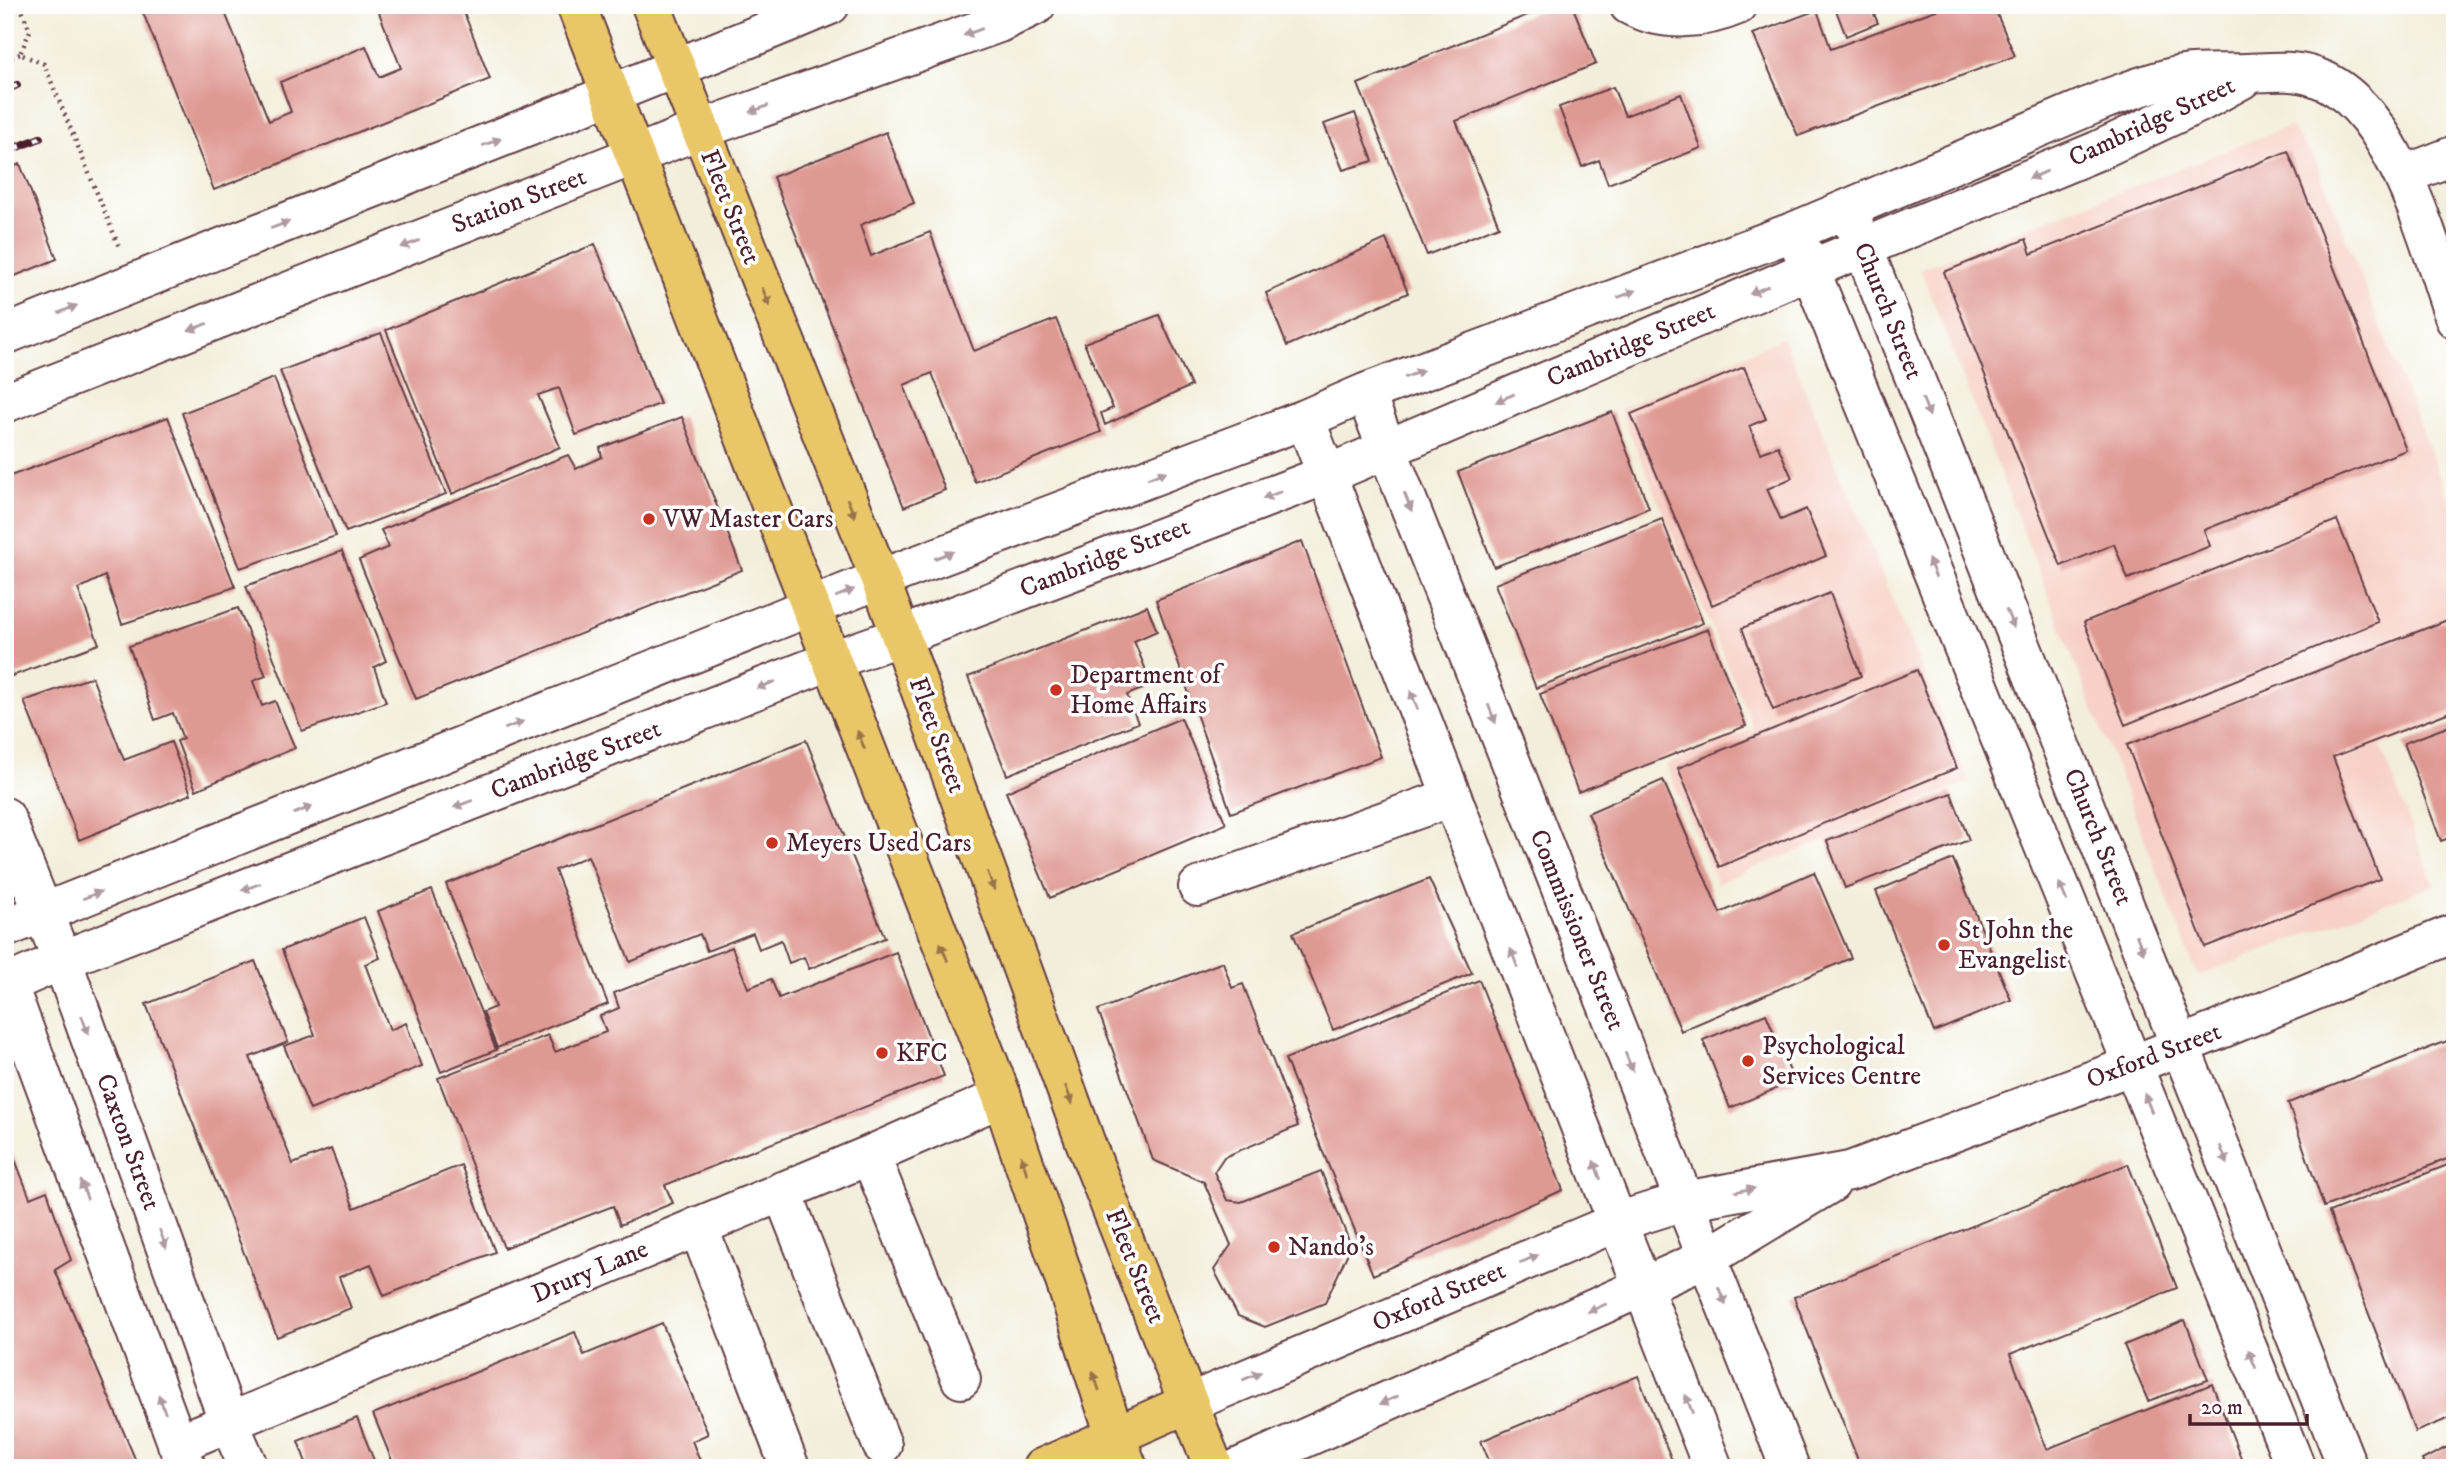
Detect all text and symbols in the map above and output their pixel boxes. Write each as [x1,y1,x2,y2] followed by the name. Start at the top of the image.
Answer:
[963,27,984,38] one-way arrow
[2064,69,2240,175] street label: Cambridge Street
[748,103,769,114] one-way arrow
[481,136,502,147] one-way arrow
[692,145,768,269] street label: Fleet Street
[447,160,591,242] street label: Station Street
[2027,170,2048,181] one-way arrow
[269,219,290,230] one-way arrow
[1846,238,1930,384] street label: Church Street
[399,239,420,250] one-way arrow
[1749,285,1770,296] one-way arrow
[761,286,772,307] one-way arrow
[1617,288,1638,299] one-way arrow
[1542,295,1720,395] street label: Cambridge Street
[58,303,79,314] one-way arrow
[187,322,208,333] one-way arrow
[1404,369,1425,380] one-way arrow
[1494,393,1515,404] one-way arrow
[1921,397,1932,418] one-way arrow
[1146,469,1167,480] one-way arrow
[1262,490,1283,501] one-way arrow
[1402,492,1413,513] one-way arrow
[846,497,857,518] one-way arrow
[662,503,833,536] place label: VW Master Cars
[1015,510,1195,606] street label: Cambridge Street
[641,511,657,527] marker: VW Master Cars
[933,549,954,560] one-way arrow
[1926,557,1937,578] one-way arrow
[834,587,855,598] one-way arrow
[2005,608,2016,629] one-way arrow
[1070,659,1224,722] place label: Department of Home Affairs
[901,673,973,797] street label: Fleet Street
[756,680,777,691] one-way arrow
[1048,682,1064,698] marker: Department of Home Affairs
[1408,689,1419,710] one-way arrow
[1486,703,1497,724] one-way arrow
[486,712,666,808] street label: Cambridge Street
[504,720,525,731] one-way arrow
[856,730,867,751] one-way arrow
[2056,764,2140,910] street label: Church Street
[453,798,474,809] one-way arrow
[292,804,313,815] one-way arrow
[1522,825,1632,1035] street label: Commissioner Street
[786,827,971,860] place label: Meyers Used Cars
[764,835,780,851] marker: Meyers Used Cars
[986,871,997,892] one-way arrow
[241,881,262,892] one-way arrow
[2057,881,2068,902] one-way arrow
[81,889,102,900] one-way arrow
[1958,914,2073,977] place label: St John the Evangelist
[2135,933,2146,954] one-way arrow
[1936,937,1952,953] marker: St John the Evangelist
[939,942,950,963] one-way arrow
[1508,947,1519,968] one-way arrow
[80,1014,91,1035] one-way arrow
[2082,1015,2226,1097] street label: Oxford Street
[1762,1030,1921,1093] place label: Psychological Services Centre
[896,1037,948,1070] place label: KFC
[874,1045,890,1061] marker: KFC
[1624,1052,1635,1073] one-way arrow
[1740,1053,1756,1069] marker: Psychological Services Centre
[88,1069,168,1215] street label: Caxton Street
[1064,1085,1075,1106] one-way arrow
[2143,1092,2154,1113] one-way arrow
[2219,1145,2230,1166] one-way arrow
[1018,1155,1029,1176] one-way arrow
[1591,1159,1602,1180] one-way arrow
[78,1180,89,1201] one-way arrow
[1734,1184,1756,1195] one-way arrow
[1097,1204,1173,1328] street label: Fleet Street
[158,1228,169,1249] one-way arrow
[1288,1231,1374,1264] place label: Nando's
[527,1233,653,1311] street label: Drury Lane
[1266,1239,1282,1255] marker: Nando's
[1367,1254,1511,1340] street label: Oxford Street
[1519,1254,1540,1265] one-way arrow
[1717,1286,1728,1307] one-way arrow
[1587,1302,1607,1314] one-way arrow
[2246,1349,2258,1369] one-way arrow
[1090,1370,1101,1391] one-way arrow
[1241,1370,1262,1381] one-way arrow
[2190,1382,2308,1426] scale bar
[156,1393,167,1414] one-way arrow
[1379,1394,1399,1406] one-way arrow
[1683,1394,1694,1415] one-way arrow
[2201,1395,2243,1421] text: 20 m

